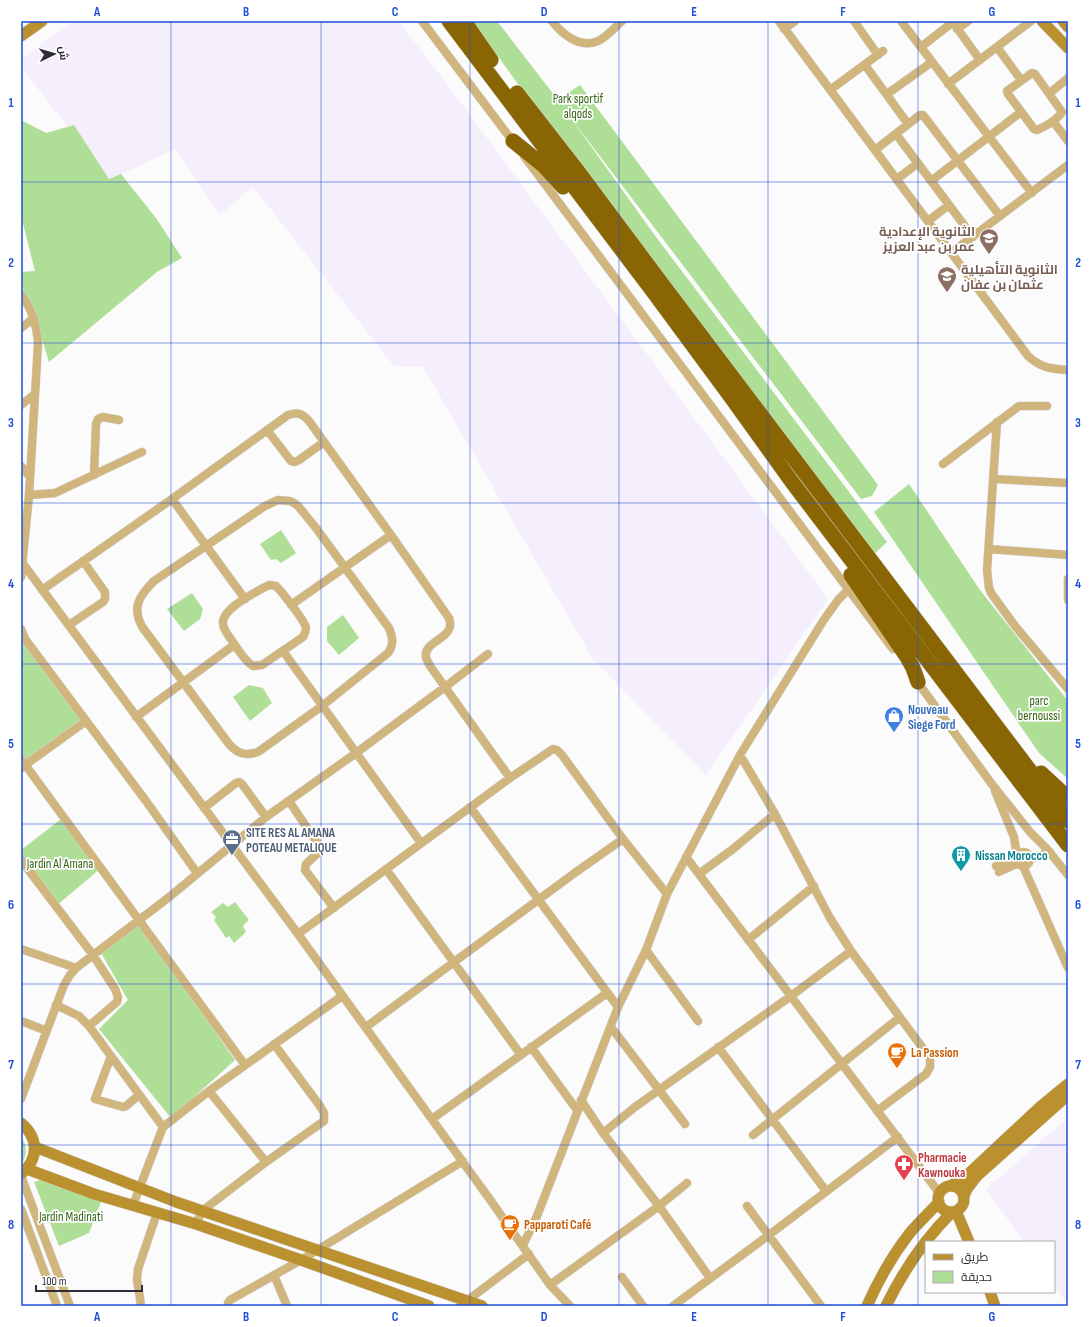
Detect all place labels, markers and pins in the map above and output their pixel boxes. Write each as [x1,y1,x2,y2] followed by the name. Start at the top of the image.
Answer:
[879,224,975,255] place label: الثانوية الإعدادية عمر بن عبد العزيز
[978,227,1000,255] school or university icon: الثانوية الإعدادية عمر بن عبد العزيز
[961,261,1058,293] place label: الثانوية التأهيلية عثمان بن عفان
[936,265,958,293] school or university icon: الثانوية التأهيلية عثمان بن عفان
[908,702,956,733] place label: Nouveau Siege Ford
[883,705,905,733] shop icon: Nouveau Siege Ford
[246,825,337,856] place label: SITE RES AL AMANA POTEAU METALIQUE
[221,828,243,856] office icon: SITE RES AL AMANA POTEAU METALIQUE
[950,844,972,872] building icon: Nissan Morocco
[975,848,1048,864] place label: Nissan Morocco
[886,1041,908,1069] cafe icon: La Passion
[911,1045,959,1061] place label: La Passion
[918,1150,967,1181] place label: Pharmacie Kawnouka
[893,1153,915,1181] pharmacy icon: Pharmacie Kawnouka
[499,1213,521,1241] cafe icon: Papparoti Café
[524,1217,592,1233] place label: Papparoti Café

